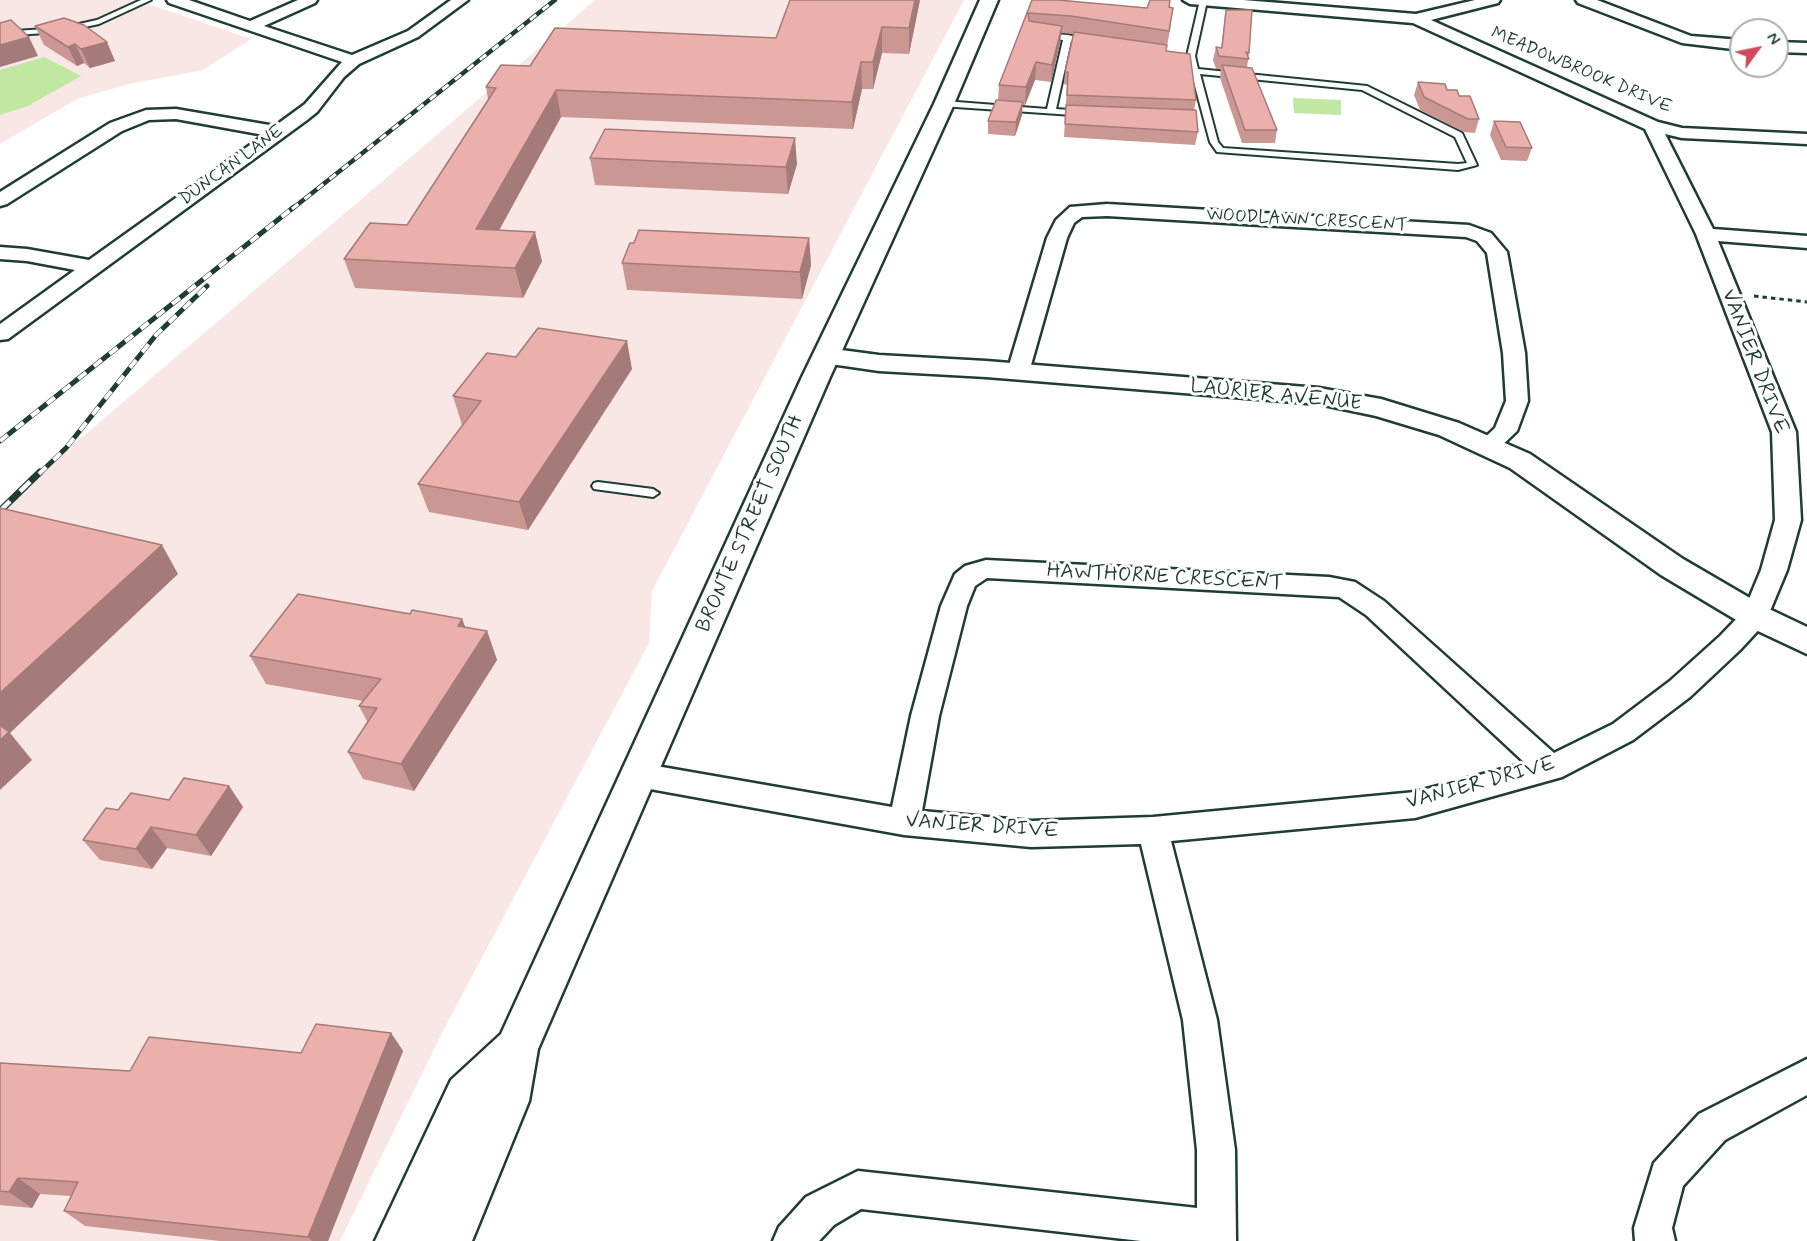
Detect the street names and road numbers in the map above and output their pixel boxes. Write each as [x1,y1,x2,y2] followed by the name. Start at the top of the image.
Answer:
[1487,23,1675,119] street label: MEADOWBROOK DRIVE
[176,121,288,211] street label: DUNCAN LANE
[1206,205,1408,237] street label: WOODLAWN CRESCENT
[1715,286,1793,438] street label: VANIER DRIVE
[1189,374,1363,418] street label: LAURIER AVENUE
[692,411,810,637] street label: BRONTE STREET SOUTH
[1046,559,1284,597] street label: HAWTHORNE CRESCENT
[1404,752,1558,816] street label: VANIER DRIVE
[905,809,1059,845] street label: VANIER DRIVE

